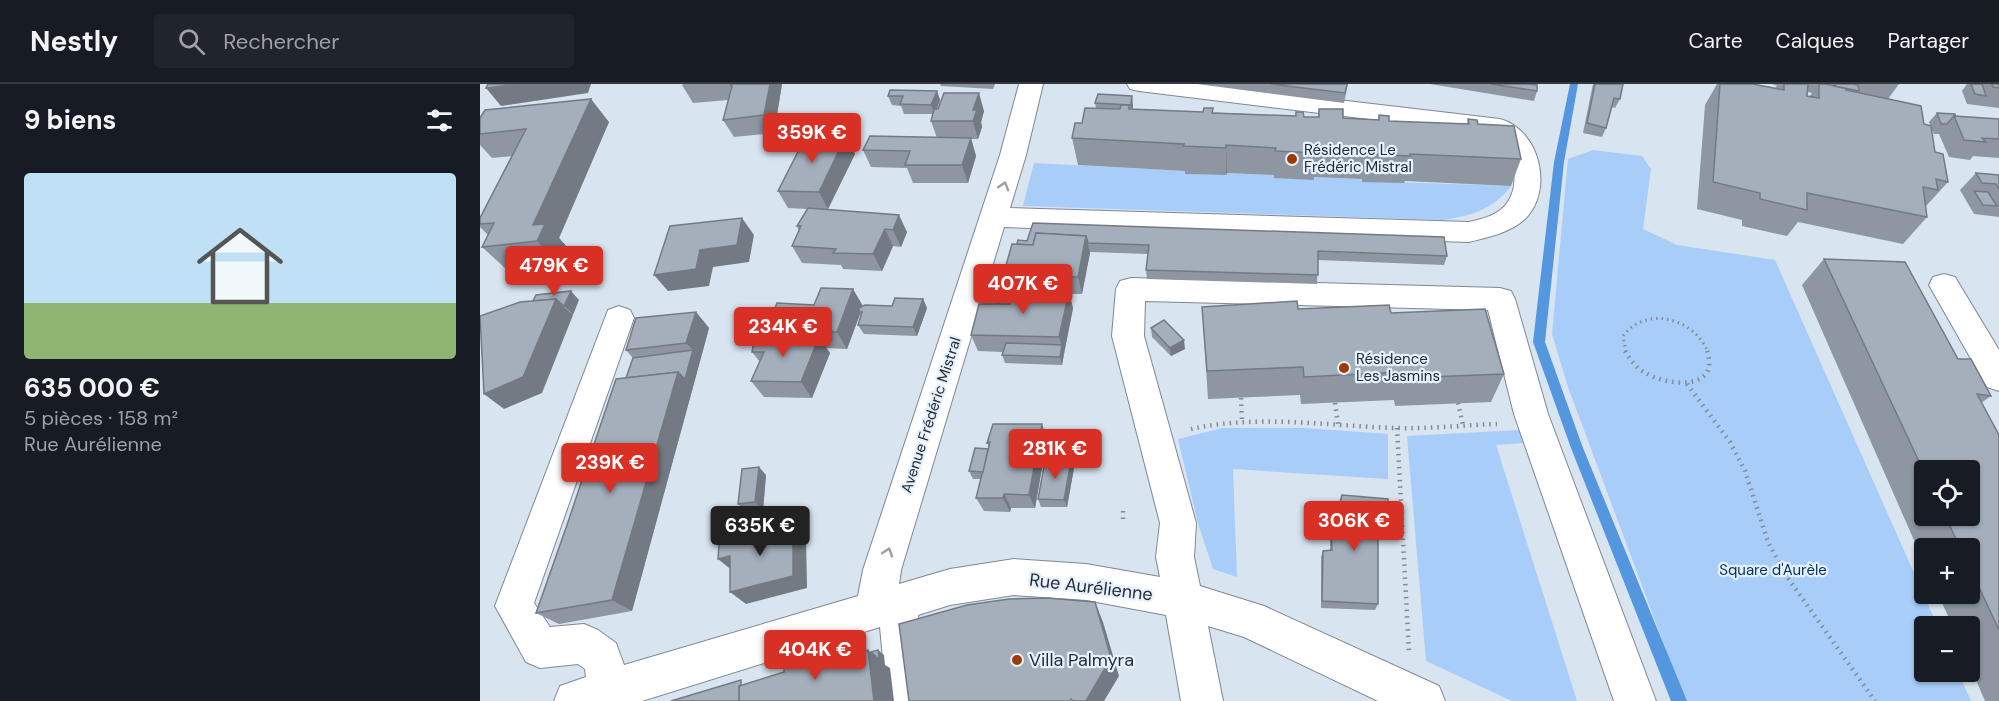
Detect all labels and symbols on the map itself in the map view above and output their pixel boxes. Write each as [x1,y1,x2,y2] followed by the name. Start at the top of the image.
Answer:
[763,113,861,164] pin: 359K €
[1304,140,1412,177] place label: Résidence Le Frédéric Mistral
[1285,152,1299,166] marker: Résidence Le Frédéric Mistral
[996,181,1009,192] one-way arrow
[505,246,603,297] pin: 479K €
[974,264,1072,315] pin: 407K €
[734,307,832,358] pin: 234K €
[896,335,966,495] street label: Avenue Frédéric Mistral
[1356,349,1440,386] place label: Résidence Les Jasmins
[1337,361,1351,375] marker: Résidence Les Jasmins
[1006,429,1104,480] pin: 281K €
[561,443,659,494] pin: 239K €
[1305,501,1403,552] pin: 306K €
[711,506,809,557] pin: 635K €
[880,548,893,558] one-way arrow
[1719,560,1827,580] park label: Square d'Aurèle
[1028,568,1154,606] street label: Rue Aurélienne
[766,630,864,681] pin: 404K €
[1029,648,1134,672] place label: Villa Palmyra
[1010,653,1024,667] marker: Villa Palmyra

